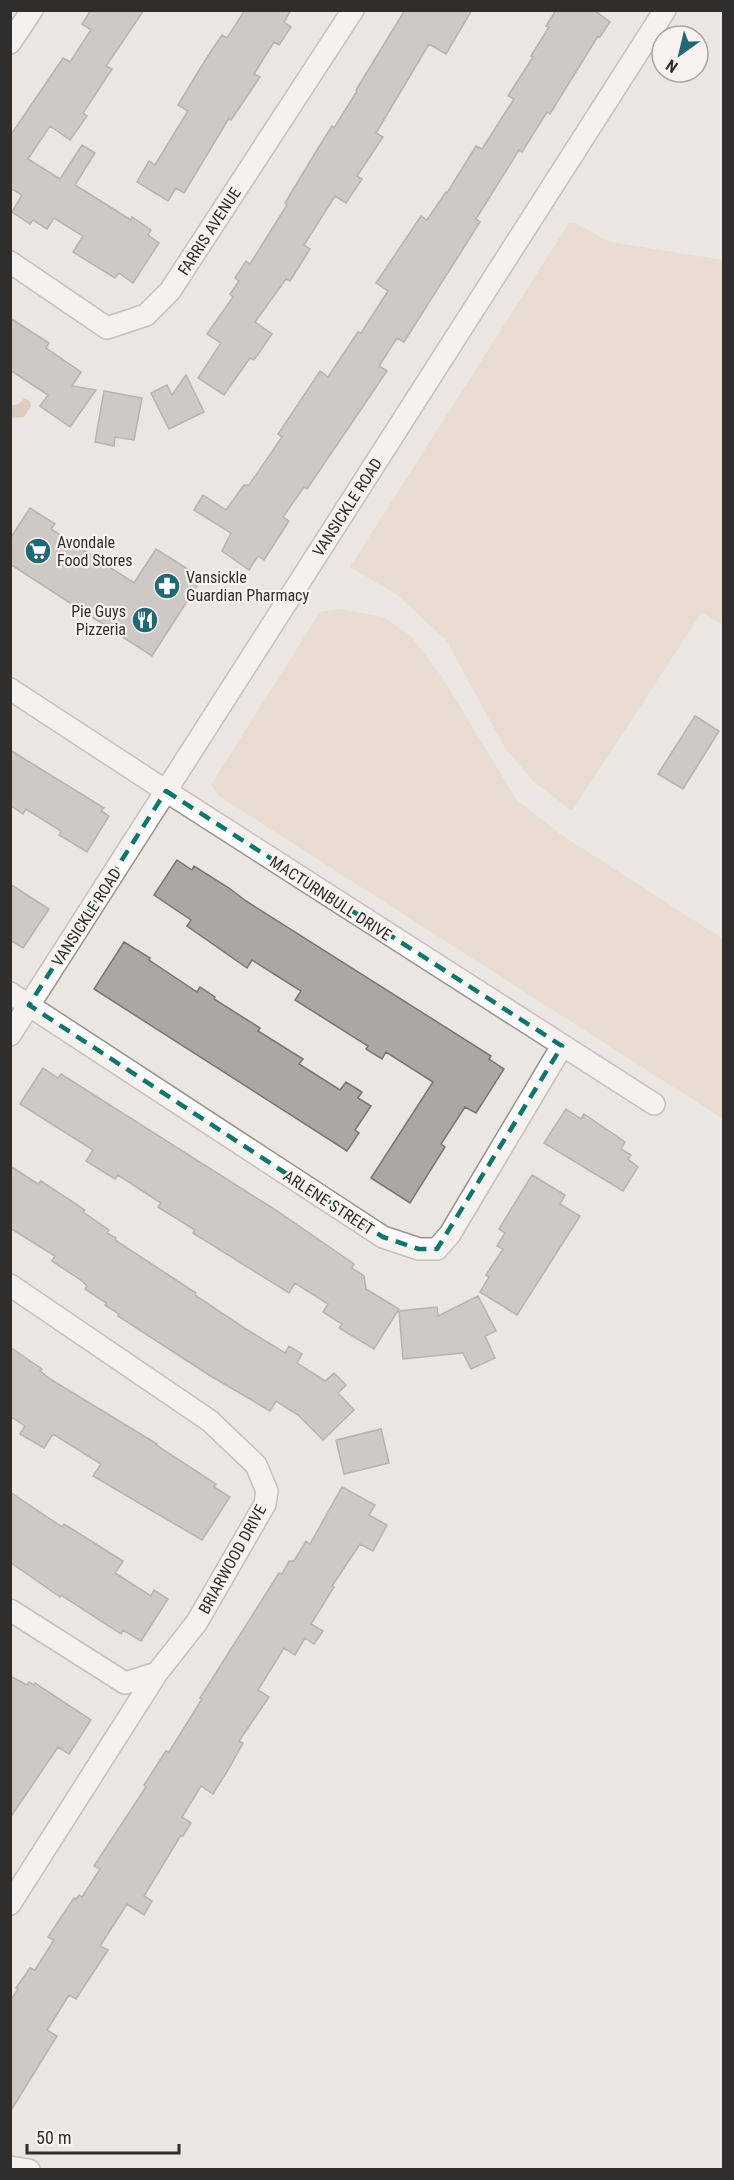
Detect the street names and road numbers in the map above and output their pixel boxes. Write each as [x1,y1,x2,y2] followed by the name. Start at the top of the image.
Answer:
[174,184,245,279] street label: FARRIS AVENUE
[309,455,386,560] street label: VANSICKLE ROAD
[266,852,395,945] street label: MACTURNBULL DRIVE
[48,865,125,970] street label: VANSICKLE ROAD
[280,1166,378,1239] street label: ARLENE STREET
[195,1501,270,1617] street label: BRIARWOOD DRIVE

